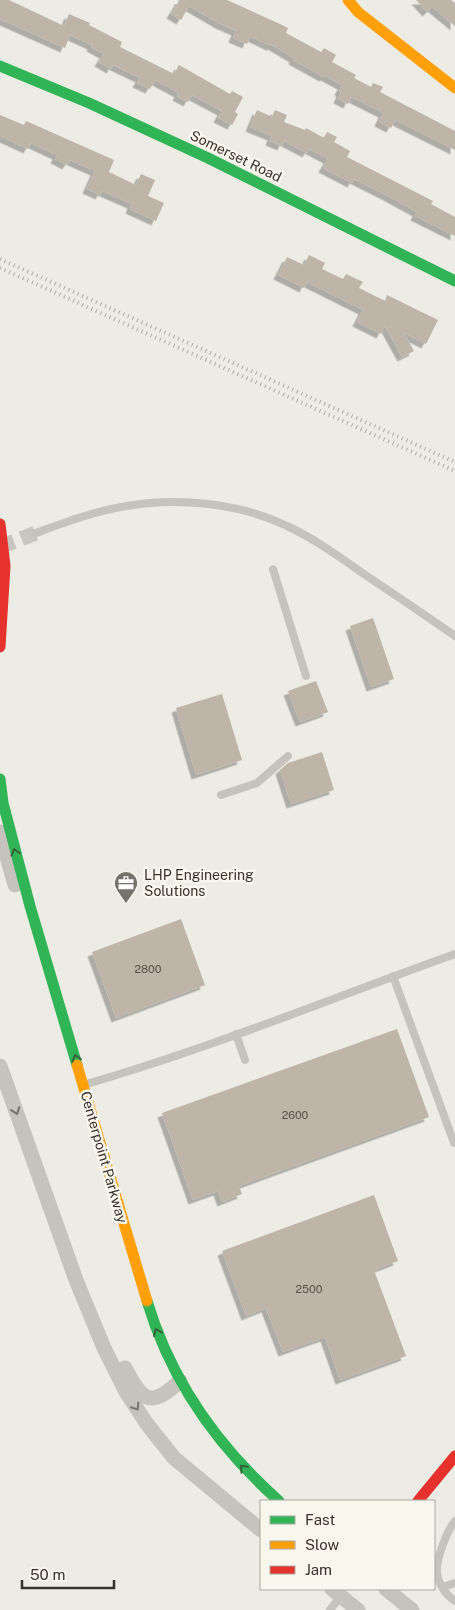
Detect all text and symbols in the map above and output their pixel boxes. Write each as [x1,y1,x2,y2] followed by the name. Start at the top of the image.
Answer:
[188,127,284,185] street label: Somerset Road
[11,848,21,857] one-way arrow
[144,867,254,899] place label: LHP Engineering Solutions
[113,870,139,904] office icon: LHP Engineering Solutions
[135,963,162,975] house number: 2800
[71,1055,81,1063] one-way arrow
[78,1089,131,1225] street label: Centerpoint Parkway
[10,1107,20,1115] one-way arrow
[282,1109,309,1121] house number: 2600
[296,1283,323,1295] house number: 2500
[152,1328,162,1336] one-way arrow
[130,1402,139,1411] one-way arrow
[240,1464,249,1473] one-way arrow
[260,1500,435,1590] legend
[305,1511,335,1528] text: Fast
[305,1536,340,1553] text: Slow
[22,1558,115,1590] scale bar
[305,1561,332,1578] text: Jam
[30,1566,65,1583] text: 50 m

